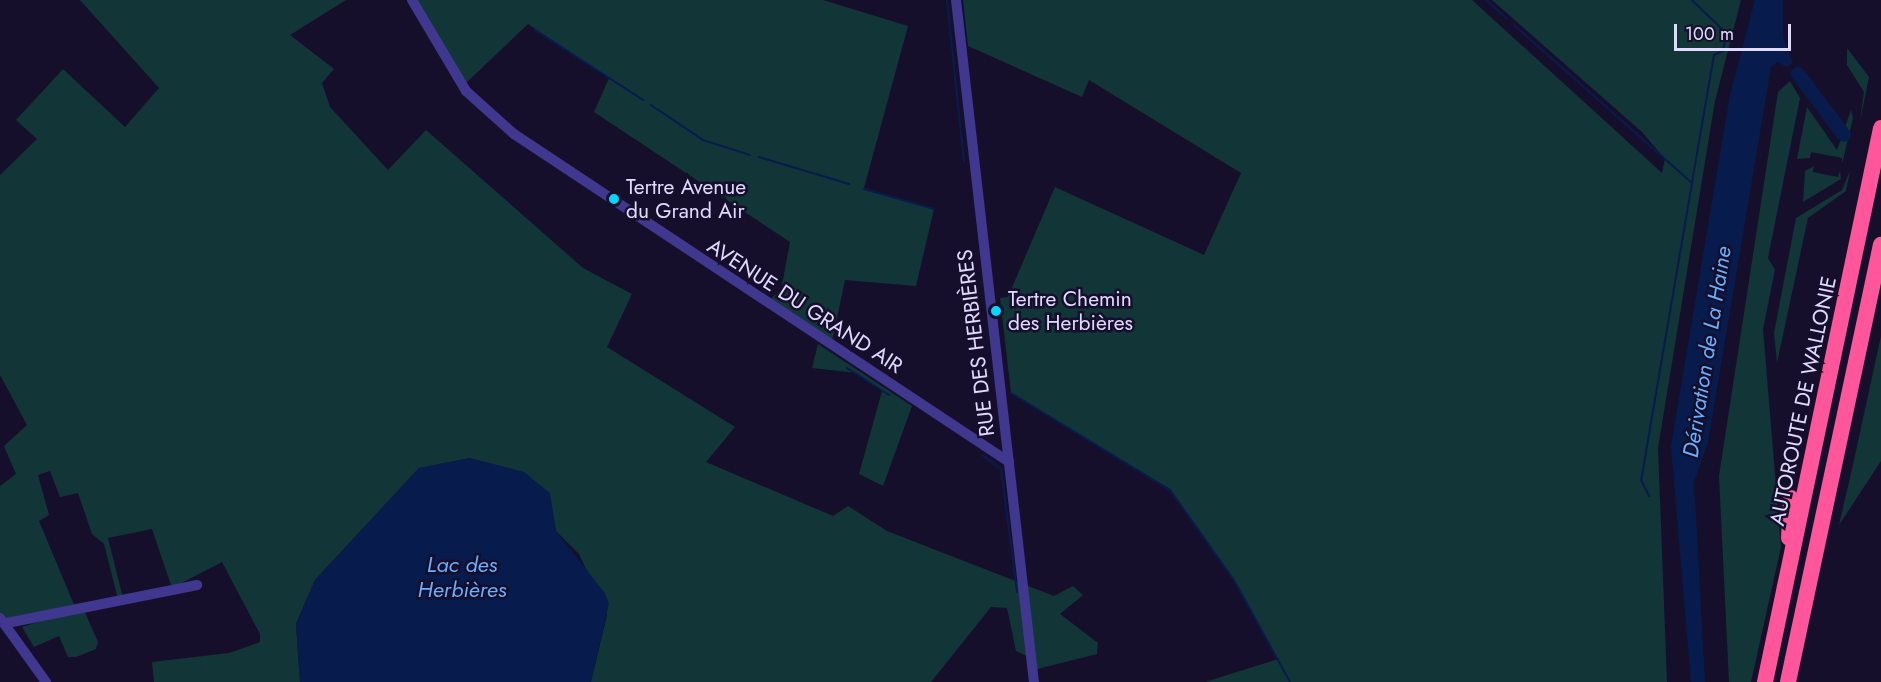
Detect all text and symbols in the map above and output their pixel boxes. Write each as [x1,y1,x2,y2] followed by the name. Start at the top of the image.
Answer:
[1677,12,1794,50] scale bar
[1685,21,1734,47] text: 100 m
[626,174,746,224] place label: Tertre Avenue du Grand Air
[607,192,621,206] marker: Tertre Avenue du Grand Air
[703,233,907,379] street label: AVENUE DU GRAND AIR
[1677,245,1737,459] water label: Dérivation de La Haine
[952,248,1000,438] street label: RUE DES HERBIÈRES
[1764,274,1842,528] street label: AUTOROUTE DE WALLONIE
[1008,286,1133,336] place label: Tertre Chemin des Herbières
[989,304,1003,318] marker: Tertre Chemin des Herbières
[418,551,506,602] water label: Lac des Herbières

